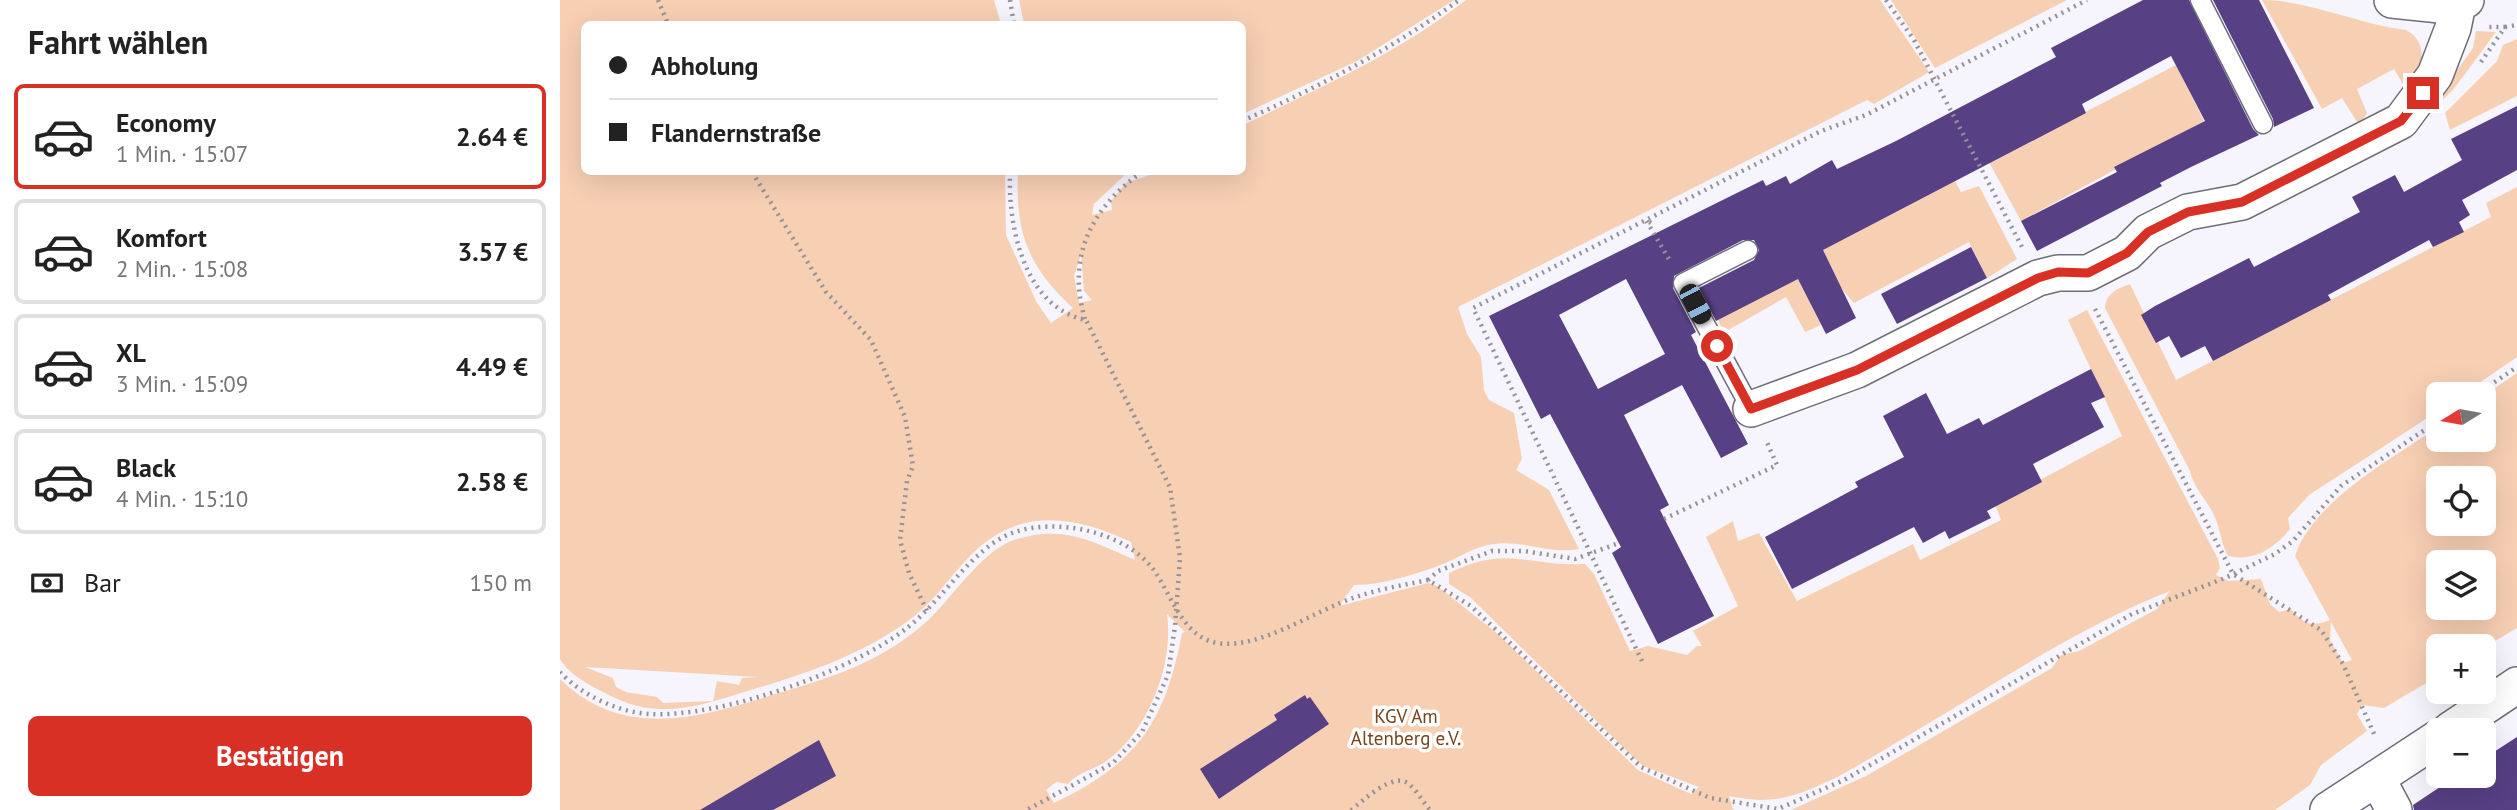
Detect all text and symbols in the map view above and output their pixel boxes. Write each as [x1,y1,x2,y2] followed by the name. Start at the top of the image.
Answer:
[28,21,208,63] text: Fahrt wählen
[651,49,759,82] text: Abholung
[2407,77,2439,109] route end
[32,105,95,168] icon: car
[116,106,216,139] text: Economy
[651,116,821,149] text: Flandernstraße
[456,120,528,153] text: 2.64 €
[116,139,248,168] text: 1 Min. · 15:07
[32,220,95,283] icon: car
[116,221,207,254] text: Komfort
[457,235,528,268] text: 3.57 €
[116,254,248,283] text: 2 Min. · 15:08
[1676,281,1715,327] car
[1701,330,1733,362] route start
[32,335,95,398] icon: car
[116,336,146,369] text: XL
[456,350,528,383] text: 4.49 €
[116,369,248,398] text: 3 Min. · 15:09
[2426,382,2496,452] north arrow
[2426,382,2496,788] map controls
[32,450,95,513] icon: car
[116,451,176,484] text: Black
[456,465,528,498] text: 2.58 €
[2426,466,2496,536] button: locate
[116,484,248,513] text: 4 Min. · 15:10
[2426,550,2496,620] button: layers
[28,564,66,602] icon: cash
[84,566,121,599] text: Bar
[470,568,532,597] text: 150 m
[2426,634,2496,704] button: +
[1351,704,1461,750] park label: KGV Am Altenberg e.V.
[28,716,532,796] button: Bestätigen
[2426,718,2496,788] button: −

